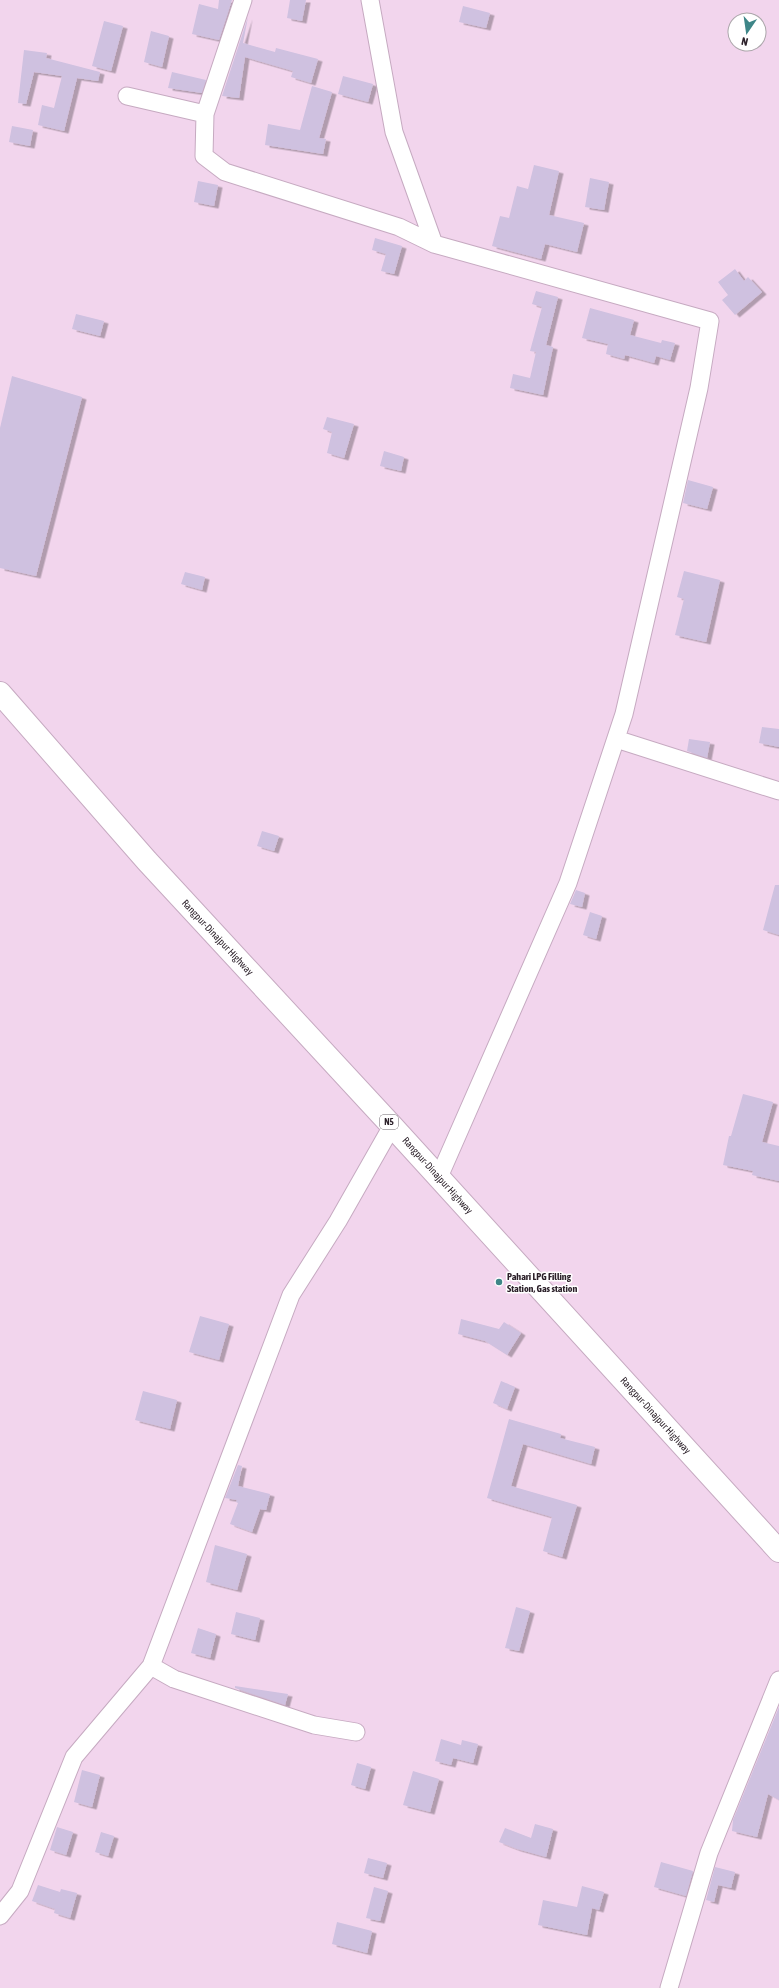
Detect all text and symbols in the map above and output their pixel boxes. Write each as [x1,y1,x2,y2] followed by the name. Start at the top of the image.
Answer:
[727,12,767,52] north arrow
[740,35,749,48] text: N
[180,897,256,977] street label: Rangpur-Dinajpur Highway
[380,1115,398,1129] road number: N5
[400,1135,475,1216] street label: Rangpur-Dinajpur Highway
[507,1271,577,1294] place label: Pahari LPG Filling Station, Gas station
[494,1277,504,1287] marker: Pahari LPG Filling Station, Gas station
[618,1375,693,1456] street label: Rangpur-Dinajpur Highway

